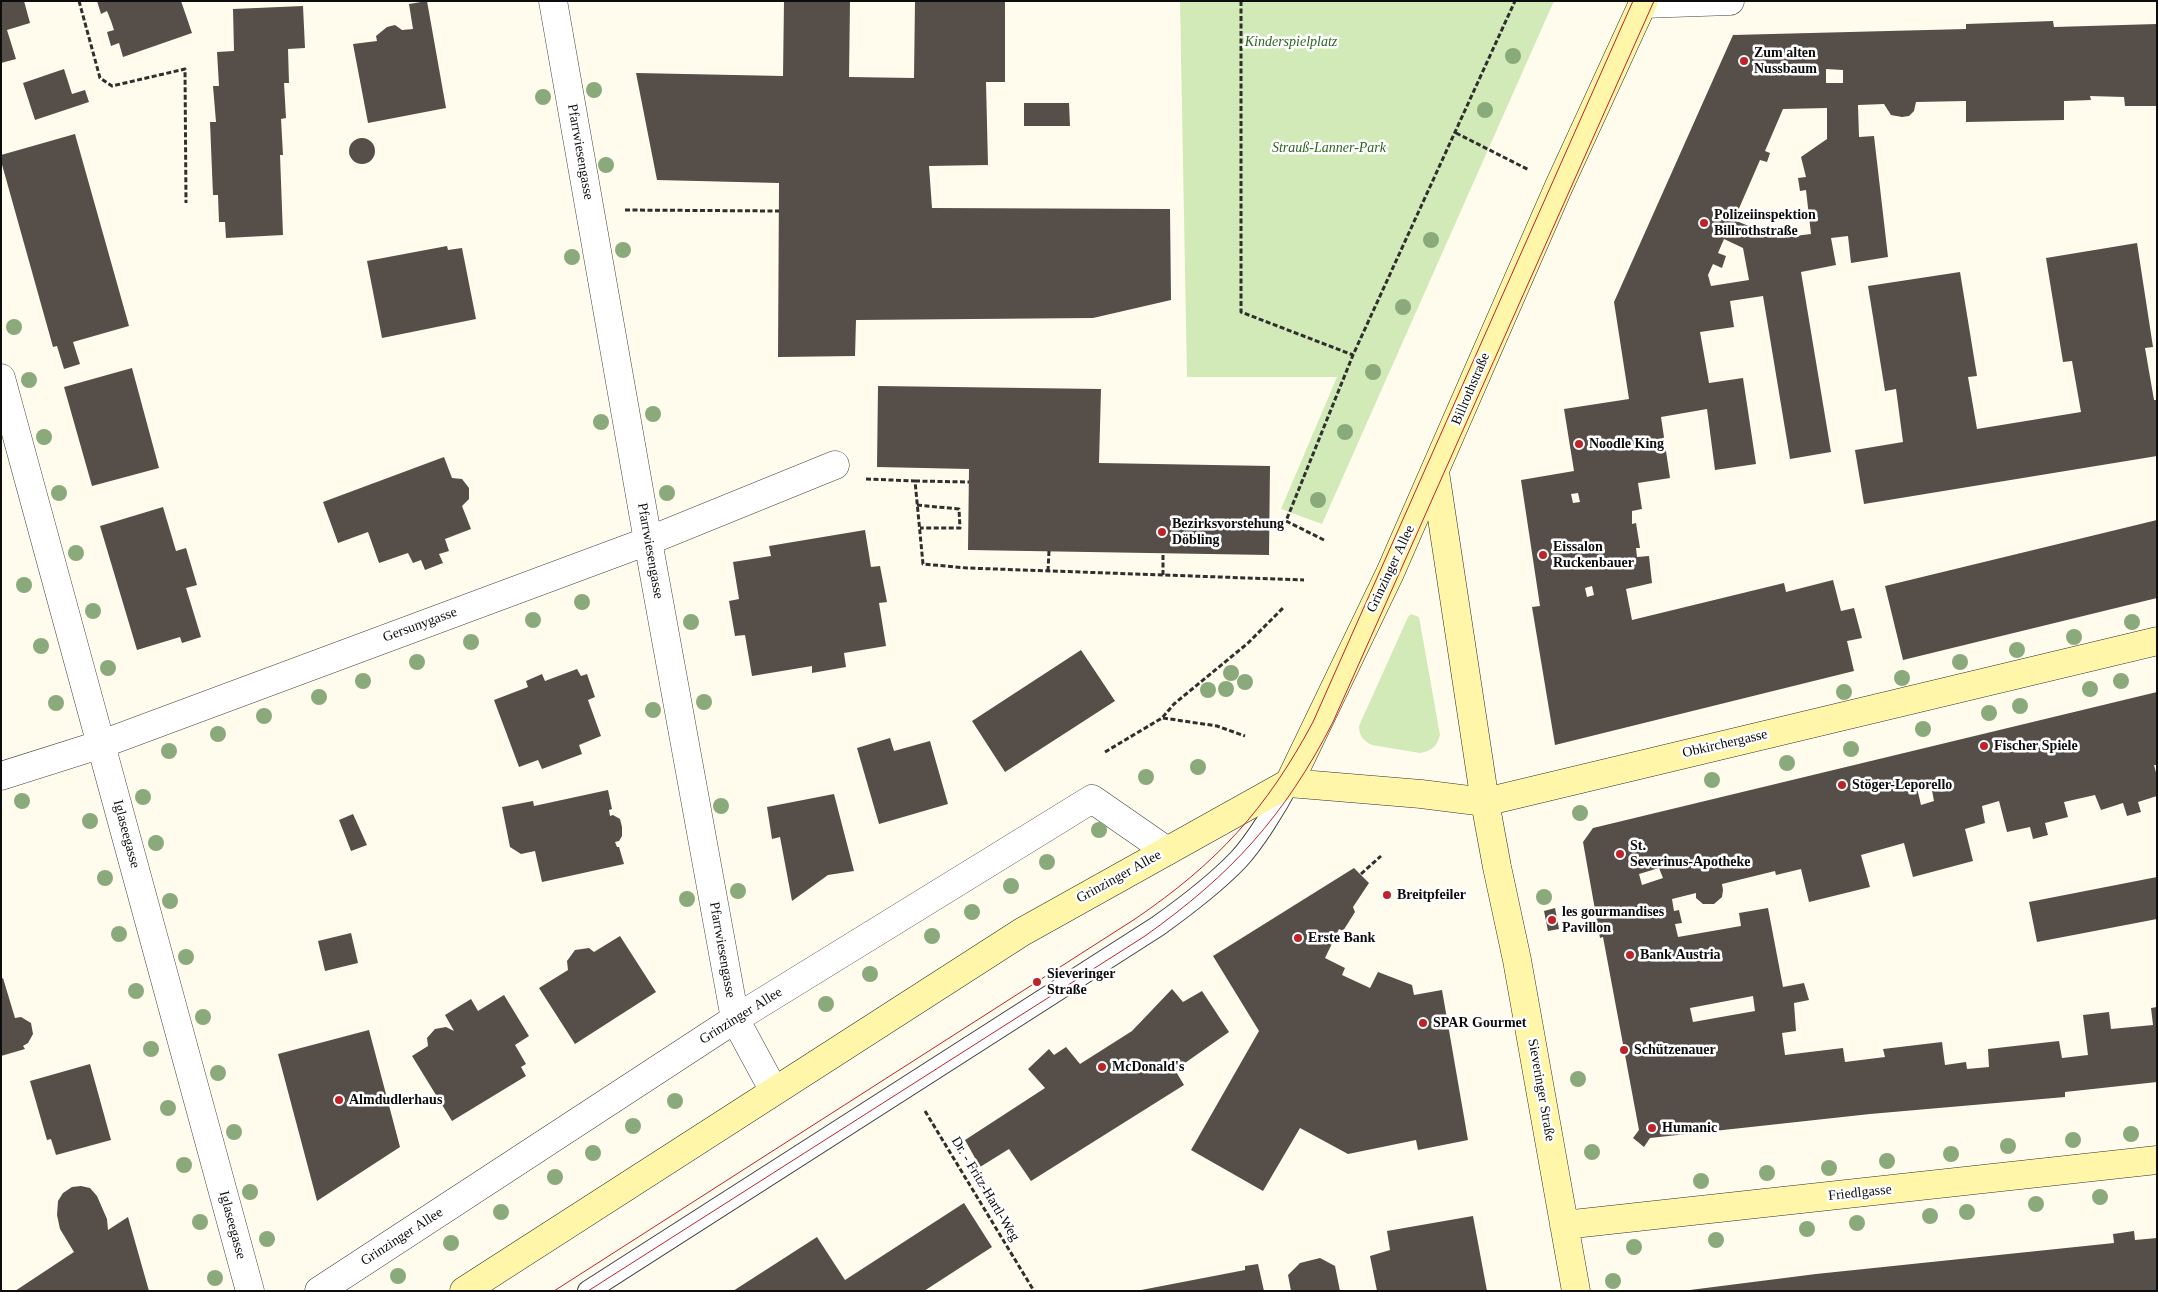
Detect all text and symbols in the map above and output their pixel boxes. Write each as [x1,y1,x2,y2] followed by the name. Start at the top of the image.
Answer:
[1245,34,1337,50] park label: Kinderspielplatz
[1754,45,1817,78] place label: Zum alten Nussbaum
[1738,55,1750,67] marker: Zum alten Nussbaum
[563,103,597,201] street label: Pfarrwiesengasse
[1272,140,1386,156] park label: Strauß-Lanner-Park
[1714,207,1816,240] place label: Polizeiinspektion Billrothstraße
[1698,217,1710,229] marker: Polizeiinspektion Billrothstraße
[1448,350,1494,428] street label: Billrothstraße
[1589,436,1664,452] place label: Noodle King
[1573,438,1585,450] marker: Noodle King
[633,502,667,600] street label: Pfarrwiesengasse
[1172,516,1284,548] place label: Bezirksvorstehung Döbling
[1363,523,1419,615] street label: Grinzinger Allee
[1156,526,1168,538] marker: Bezirksvorstehung Döbling
[1553,539,1634,572] place label: Eissalon Ruckenbauer
[1537,549,1549,561] marker: Eissalon Ruckenbauer
[381,604,459,646] street label: Gersunygasse
[1681,726,1769,762] street label: Obkirchergasse
[1994,738,2078,754] place label: Fischer Spiele
[1978,740,1990,752] marker: Fischer Spiele
[1852,777,1952,793] place label: Stöger-Leporello
[1836,779,1848,791] marker: Stöger-Leporello
[109,798,143,870] street label: Iglaseegasse
[1630,838,1751,870] place label: St. Severinus-Apotheke
[1074,847,1164,907] street label: Grinzinger Allee
[1614,848,1626,860] marker: St. Severinus-Apotheke
[1397,887,1466,903] place label: Breitpfeiler
[1381,889,1393,901] marker: Breitpfeiler
[705,901,739,999] street label: Pfarrwiesengasse
[1562,904,1664,936] place label: les gourmandises Pavillon
[1546,914,1558,926] marker: les gourmandises Pavillon
[1308,930,1375,946] place label: Erste Bank
[1292,932,1304,944] marker: Erste Bank
[1640,947,1721,963] place label: Bank Austria
[1624,949,1636,961] marker: Bank Austria
[1047,966,1115,999] place label: Sieveringer Straße
[1031,976,1043,988] marker: Sieveringer Straße
[696,984,786,1048] street label: Grinzinger Allee
[1433,1015,1526,1031] place label: SPAR Gourmet
[1417,1017,1429,1029] marker: SPAR Gourmet
[1524,1037,1558,1143] street label: Sieveringer Straße
[1634,1042,1716,1058] place label: Schützenauer
[1618,1044,1630,1056] marker: Schützenauer
[1112,1059,1184,1075] place label: McDonald's
[1096,1061,1108,1073] marker: McDonald's
[349,1092,442,1108] place label: Almdudlerhaus
[333,1094,345,1106] marker: Almdudlerhaus
[1662,1120,1717,1136] place label: Humanic
[1646,1122,1658,1134] marker: Humanic
[947,1134,1023,1244] street label: Dr. - Fritz-Hartl-Weg
[1827,1181,1893,1205] street label: Friedlgasse
[215,1189,249,1261] street label: Iglaseegasse
[358,1204,446,1270] street label: Grinzinger Allee

